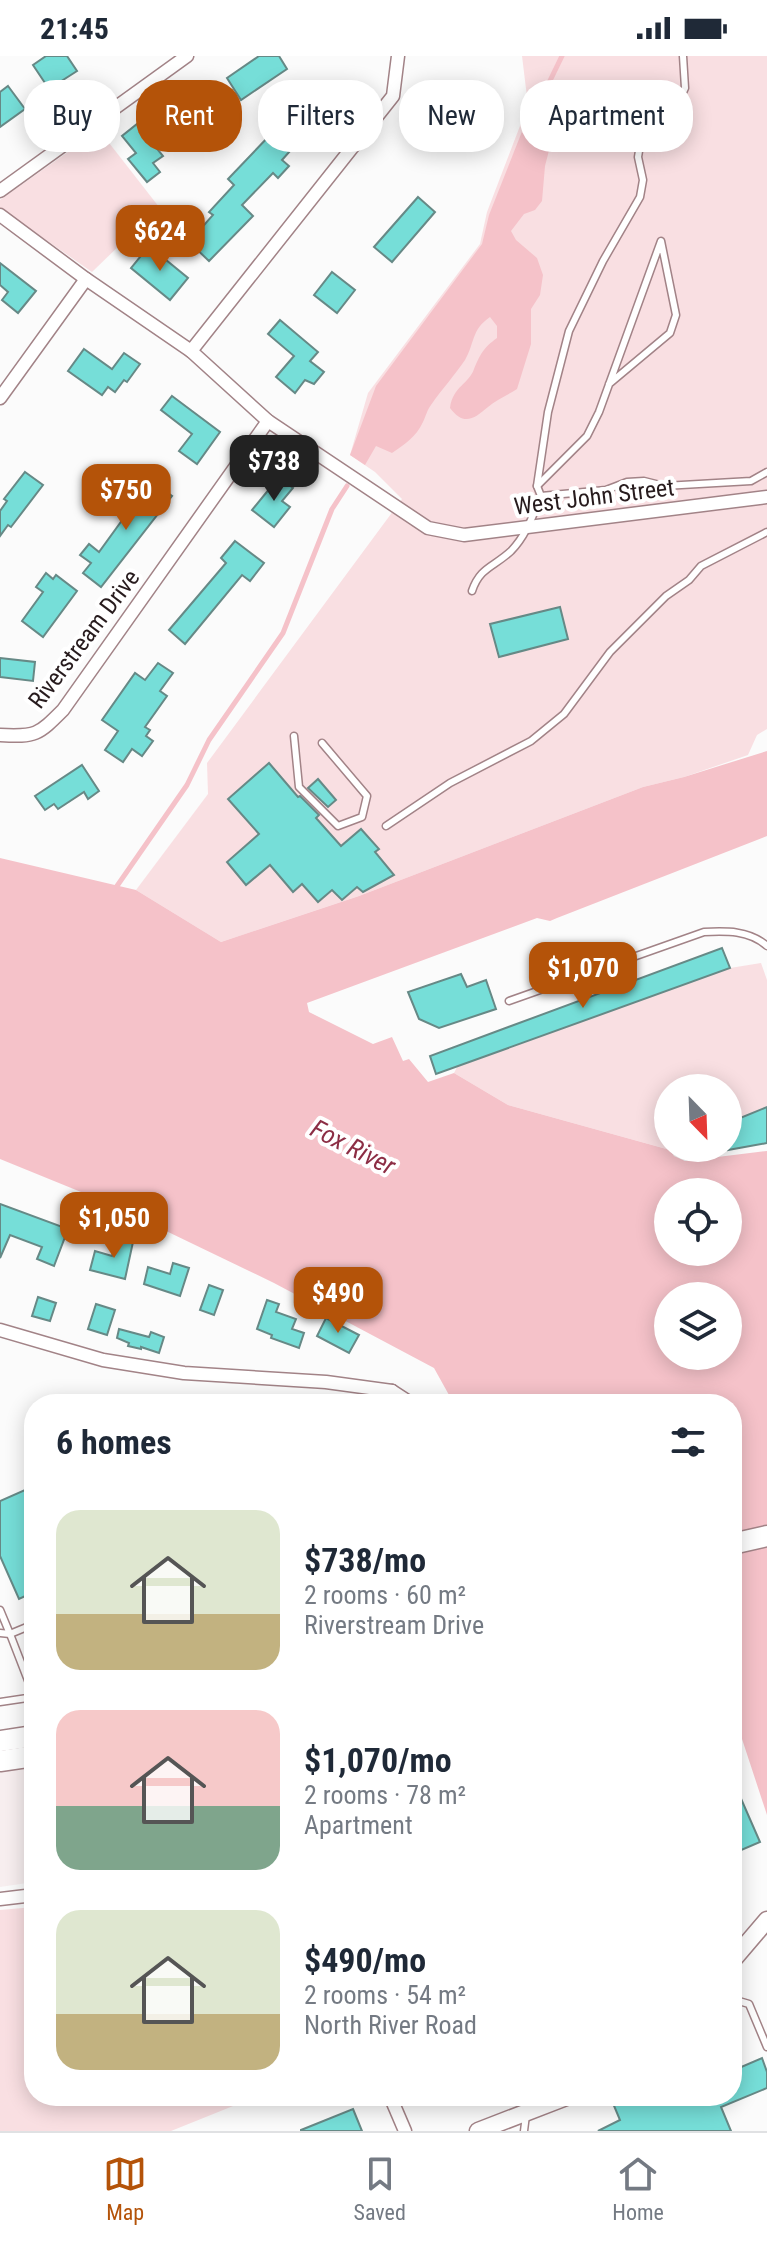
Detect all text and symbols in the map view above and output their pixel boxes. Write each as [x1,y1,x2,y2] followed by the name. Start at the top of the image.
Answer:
[40,11,109,46] text: 21:45
[24,80,120,152] chip: Buy
[136,80,242,152] chip: Rent
[258,80,383,152] chip: Filters
[399,80,504,152] chip: New
[520,80,693,152] chip: Apartment
[113,205,207,273] pin: $624
[134,216,186,246] text: $624
[227,435,321,503] pin: $738
[248,446,300,476] text: $738
[79,464,173,532] pin: $750
[512,473,676,521] street label: West John Street
[100,475,152,505] text: $750
[23,564,145,714] street label: Riverstream Drive
[518,942,648,1010] pin: $1,070
[547,953,619,983] text: $1,070
[654,1074,742,1162] north arrow
[654,1074,742,1370] map controls
[306,1113,401,1182] water label: Fox River
[654,1178,742,1266] button: locate
[49,1192,179,1260] pin: $1,050
[78,1203,150,1233] text: $1,050
[291,1267,385,1335] pin: $490
[312,1278,364,1308] text: $490
[654,1282,742,1370] button: layers
[666,1420,710,1464] icon: filters
[56,1422,172,1462] text: 6 homes
[304,1540,426,1580] text: $738/mo
[120,1542,216,1638] icon: home
[304,1580,466,1610] text: 2 rooms · 60 m²
[304,1610,484,1640] text: Riverstream Drive
[304,1740,452,1780] text: $1,070/mo
[120,1742,216,1838] icon: home
[304,1780,466,1810] text: 2 rooms · 78 m²
[304,1810,413,1840] text: Apartment
[304,1940,426,1980] text: $490/mo
[120,1942,216,2038] icon: home
[304,1980,466,2010] text: 2 rooms · 54 m²
[304,2010,477,2040] text: North River Road
[103,2152,147,2225] tab: Map
[354,2152,406,2225] tab: Saved
[612,2152,664,2225] tab: Home

